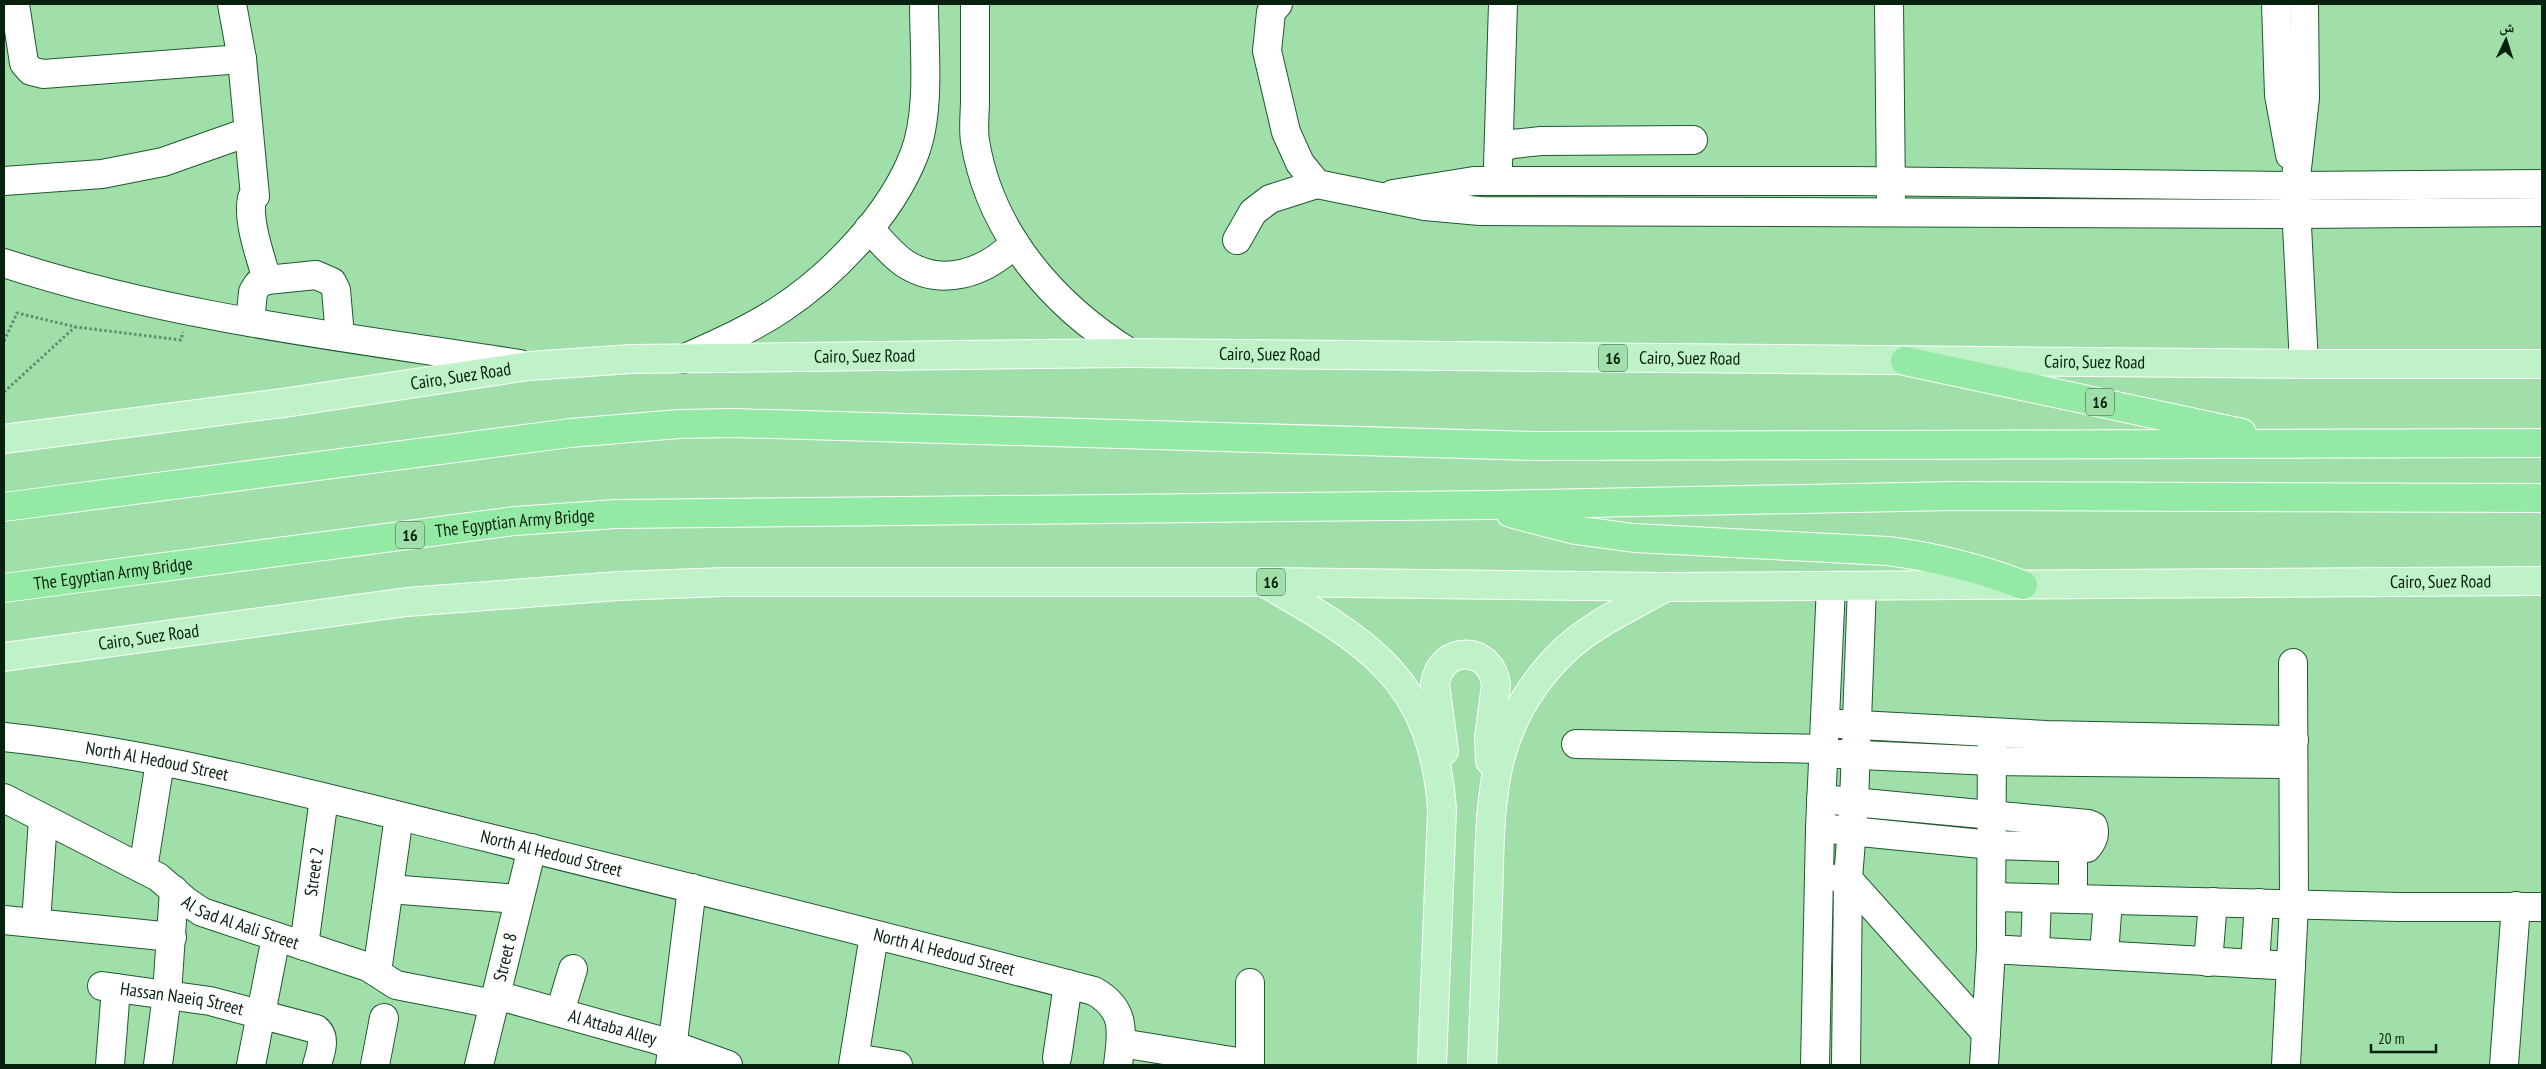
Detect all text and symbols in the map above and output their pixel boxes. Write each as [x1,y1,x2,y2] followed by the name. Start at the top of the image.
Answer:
[2481,15,2531,65] north arrow
[2499,18,2515,37] text: ش
[1219,342,1320,366] street label: Cairo, Suez Road
[814,344,915,368] street label: Cairo, Suez Road
[1599,344,1627,372] road number: 16
[1639,346,1740,370] street label: Cairo, Suez Road
[2044,350,2145,374] street label: Cairo, Suez Road
[409,357,512,395] street label: Cairo, Suez Road
[2086,388,2114,416] road number: 16
[434,504,595,542] street label: The Egyptian Army Bridge
[396,522,424,548] road number: 16
[32,551,194,595] street label: The Egyptian Army Bridge
[1257,568,1285,596] road number: 16
[2390,569,2491,593] street label: Cairo, Suez Road
[97,619,200,655] street label: Cairo, Suez Road
[84,736,231,786] street label: North Al Hedoud Street
[478,824,625,882] street label: North Al Hedoud Street
[299,846,328,898] street label: Street 2
[177,890,302,954] street label: Al Sad Al Aali Street
[871,922,1017,981] street label: North Al Hedoud Street
[488,930,522,984] street label: Street 8
[119,977,246,1020] street label: Hassan Naeiq Street
[566,1004,660,1050] street label: Al Attaba Alley
[2371,1022,2436,1054] scale bar
[2378,1029,2404,1048] text: 20 m

